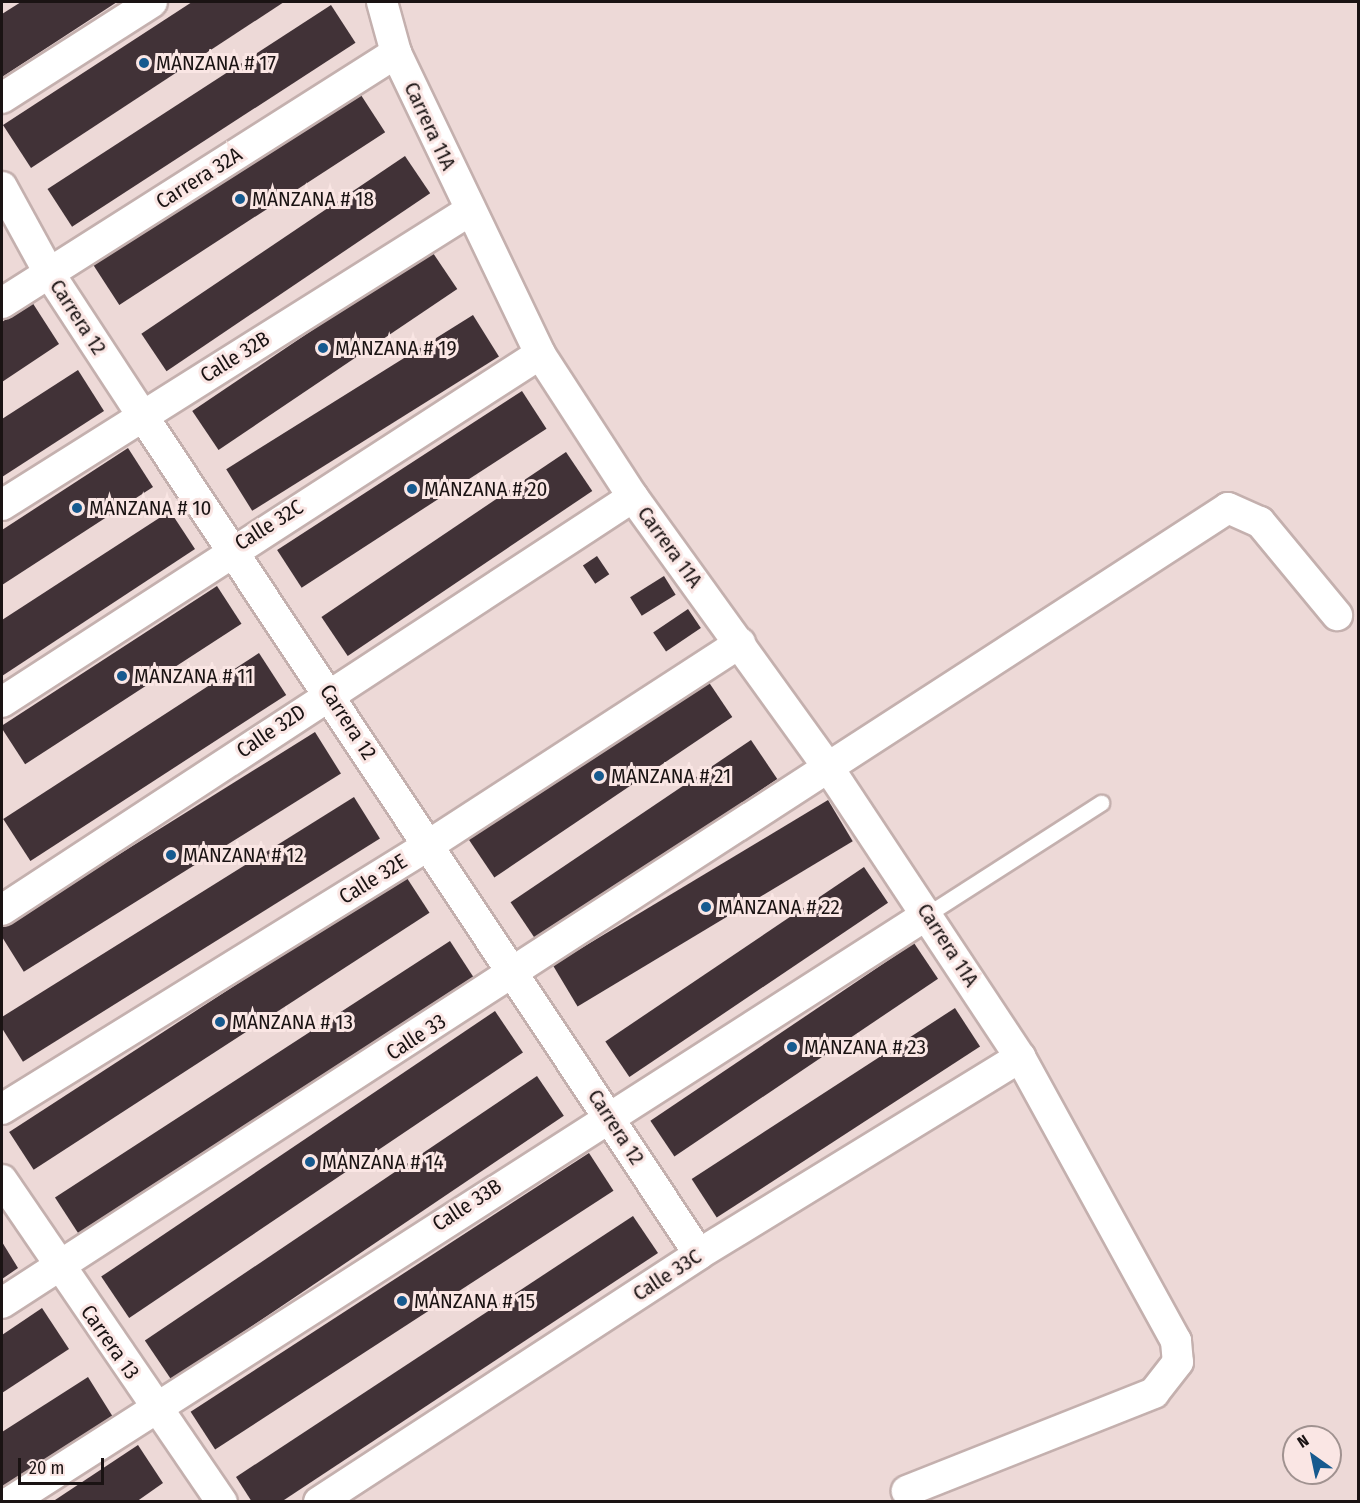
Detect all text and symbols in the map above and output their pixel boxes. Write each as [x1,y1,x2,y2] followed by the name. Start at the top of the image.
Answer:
[156,50,276,76] place label: MANZANA # 17
[137,56,151,70] marker: MANZANA # 17
[399,78,461,174] street label: Carrera 11A
[151,142,247,214] street label: Carrera 32A
[252,186,374,212] place label: MANZANA # 18
[233,192,247,206] marker: MANZANA # 18
[44,275,112,359] street label: Carrera 12
[196,326,274,388] street label: Calle 32B
[335,335,457,361] place label: MANZANA # 19
[316,341,330,355] marker: MANZANA # 19
[424,476,547,502] place label: MANZANA # 20
[405,482,419,496] marker: MANZANA # 20
[230,494,308,556] street label: Calle 32C
[89,495,211,521] place label: MANZANA # 10
[70,501,84,515] marker: MANZANA # 10
[632,501,708,593] street label: Carrera 11A
[134,663,253,689] place label: MANZANA # 11
[115,669,129,683] marker: MANZANA # 11
[314,680,382,764] street label: Carrera 12
[232,699,310,763] street label: Calle 32D
[611,763,731,789] place label: MANZANA # 21
[592,769,606,783] marker: MANZANA # 21
[183,842,304,868] place label: MANZANA # 12
[164,848,178,862] marker: MANZANA # 12
[334,848,412,910] street label: Calle 32E
[718,894,840,920] place label: MANZANA # 22
[912,899,984,991] street label: Carrera 11A
[699,900,713,914] marker: MANZANA # 22
[232,1009,353,1035] place label: MANZANA # 13
[382,1009,450,1065] street label: Calle 33
[213,1015,227,1029] marker: MANZANA # 13
[804,1034,926,1060] place label: MANZANA # 23
[785,1040,799,1054] marker: MANZANA # 23
[582,1085,650,1169] street label: Carrera 12
[322,1149,444,1175] place label: MANZANA # 14
[303,1155,317,1169] marker: MANZANA # 14
[428,1173,506,1237] street label: Calle 33B
[628,1244,706,1306] street label: Calle 33C
[414,1288,535,1314] place label: MANZANA # 15
[395,1294,409,1308] marker: MANZANA # 15
[75,1300,145,1384] street label: Carrera 13
[1282,1425,1342,1485] north arrow
[1294,1431,1312,1452] text: N
[21,1446,106,1484] scale bar
[29,1457,64,1479] text: 20 m

